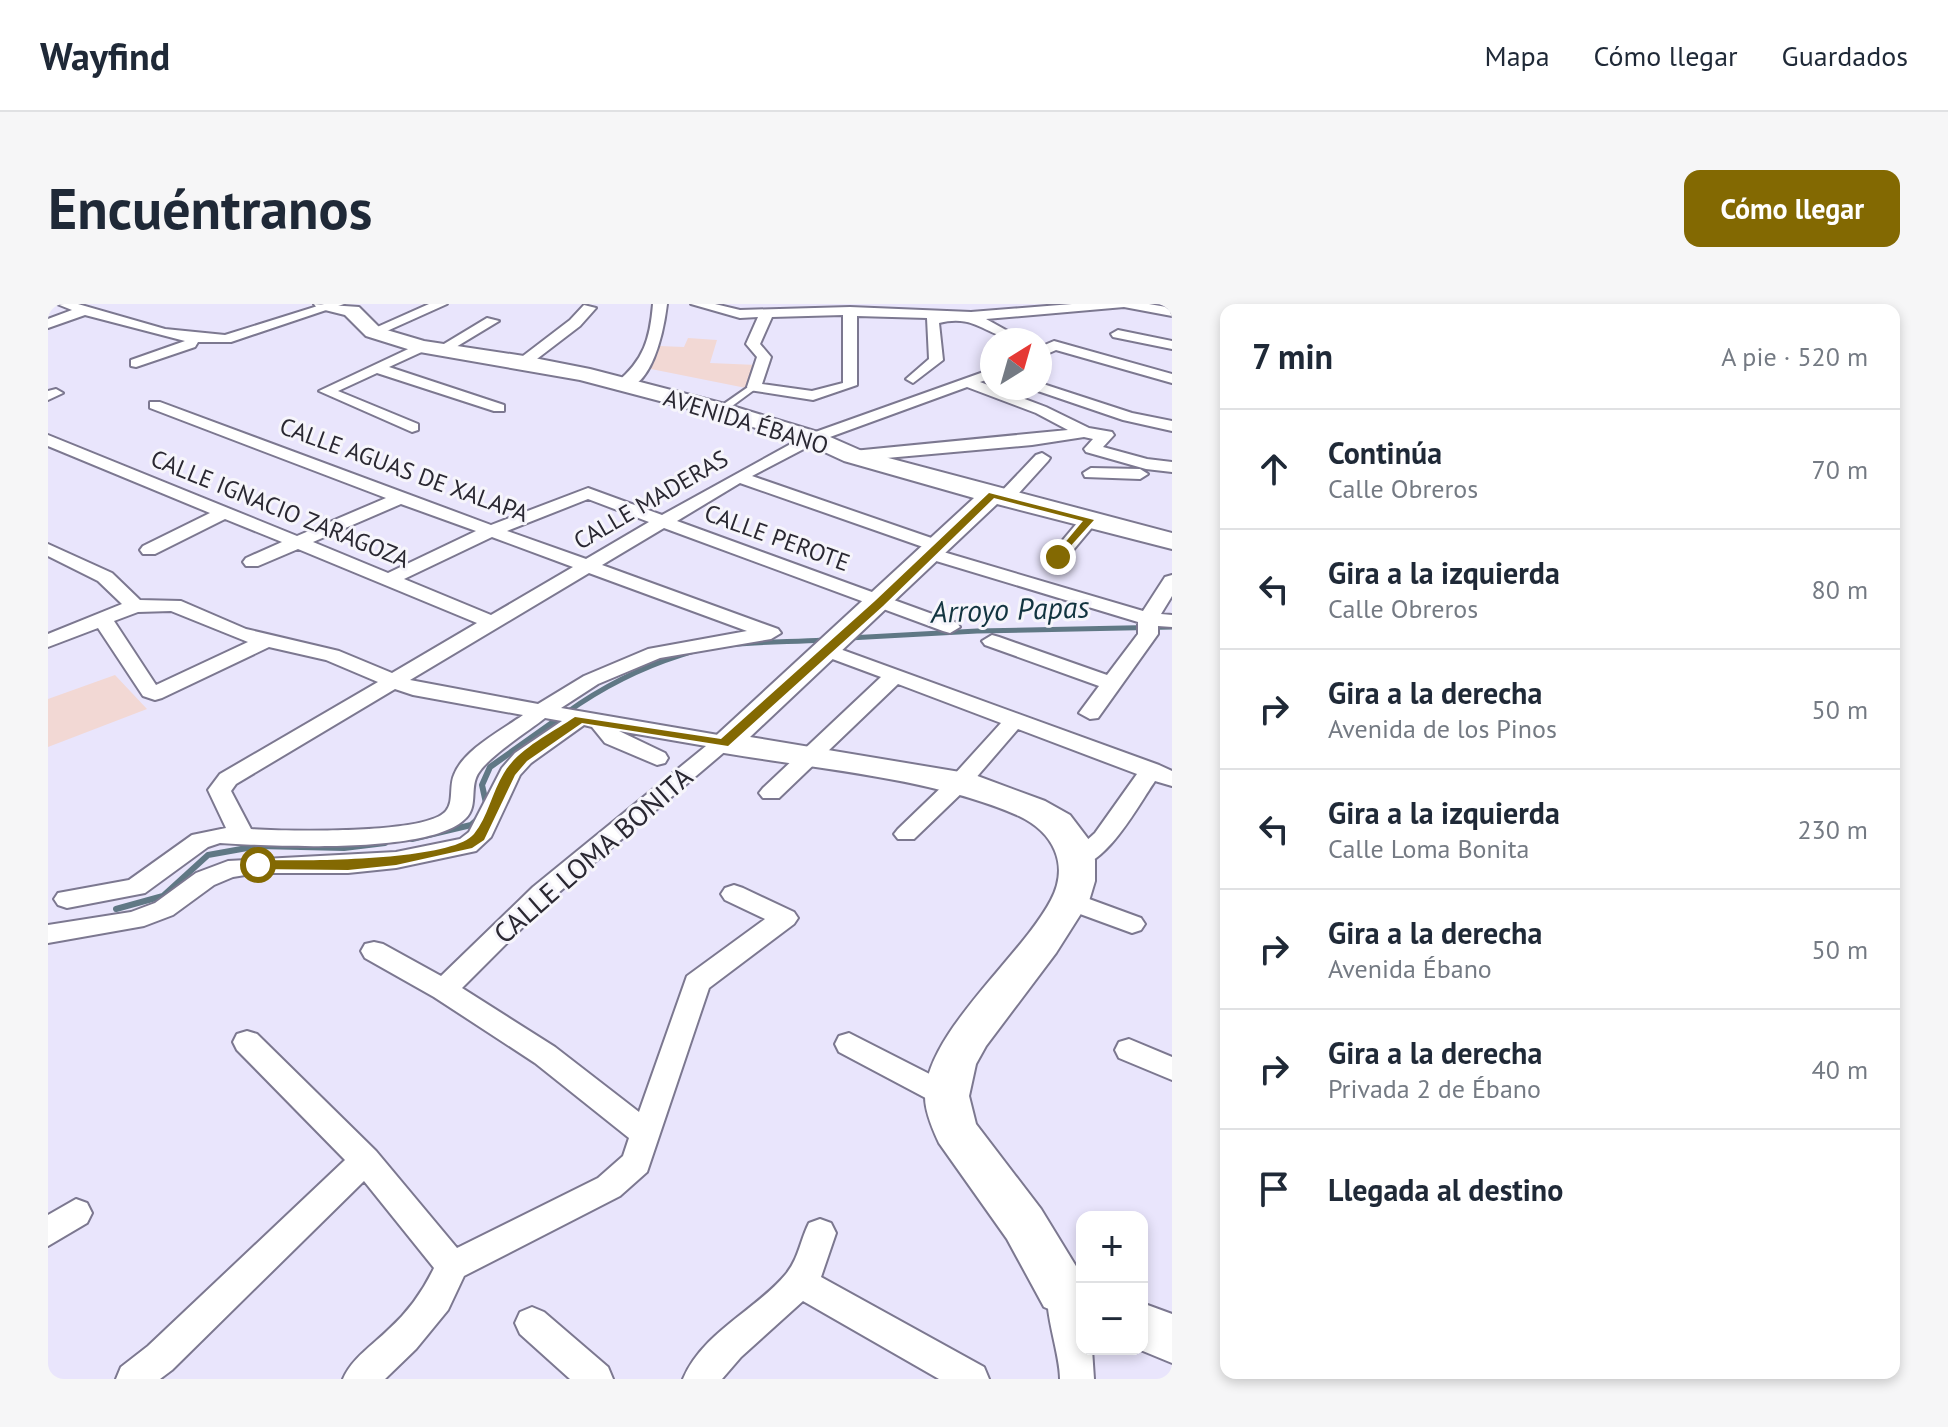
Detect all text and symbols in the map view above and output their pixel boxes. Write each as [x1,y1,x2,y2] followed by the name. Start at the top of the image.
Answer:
[40,31,170,80] text: Wayfind
[1485,37,1550,74] text: Mapa
[1594,37,1738,74] text: Cómo llegar
[1782,37,1908,74] text: Guardados
[1684,170,1900,247] button: Cómo llegar
[48,172,372,244] text: Encuéntranos
[980,328,1052,400] north arrow
[1252,334,1333,378] text: 7 min
[1721,340,1868,373] text: A pie · 520 m
[660,382,832,461] street label: AVENIDA ÉBANO
[276,410,533,529] street label: CALLE AGUAS DE XALAPA
[1328,433,1442,472] text: Continúa
[146,442,414,575] street label: CALLE IGNACIO ZARAGOZA
[568,443,733,556] street label: CALLE MADERAS
[1252,447,1296,491] icon: ahead
[1812,453,1868,486] text: 70 m
[1328,472,1478,505] text: Calle Obreros
[700,497,854,578] street label: CALLE PEROTE
[1040,539,1076,575] route end
[1328,553,1560,592] text: Gira a la izquierda
[1252,567,1296,611] icon: left
[1812,573,1868,606] text: 80 m
[929,586,1090,631] water label: Arroyo Papas
[1328,592,1478,625] text: Calle Obreros
[1328,673,1542,712] text: Gira a la derecha
[1252,687,1296,731] icon: right
[1812,693,1868,726] text: 50 m
[1328,712,1557,745] text: Avenida de los Pinos
[485,758,700,951] street label: CALLE LOMA BONITA
[1328,793,1560,832] text: Gira a la izquierda
[1252,807,1296,851] icon: left
[1797,813,1868,846] text: 230 m
[1328,832,1529,865] text: Calle Loma Bonita
[240,847,276,883] route start
[1328,913,1542,952] text: Gira a la derecha
[1252,927,1296,971] icon: right
[1812,933,1868,966] text: 50 m
[1328,952,1492,985] text: Avenida Ébano
[1328,1033,1542,1072] text: Gira a la derecha
[1252,1047,1296,1091] icon: right
[1812,1053,1868,1086] text: 40 m
[1328,1072,1541,1105] text: Privada 2 de Ébano
[1252,1167,1296,1211] icon: arrive
[1328,1170,1563,1209] text: Llegada al destino
[1076,1211,1148,1355] map controls
[1076,1211,1148,1283] button: +
[1076,1283,1148,1355] button: −

